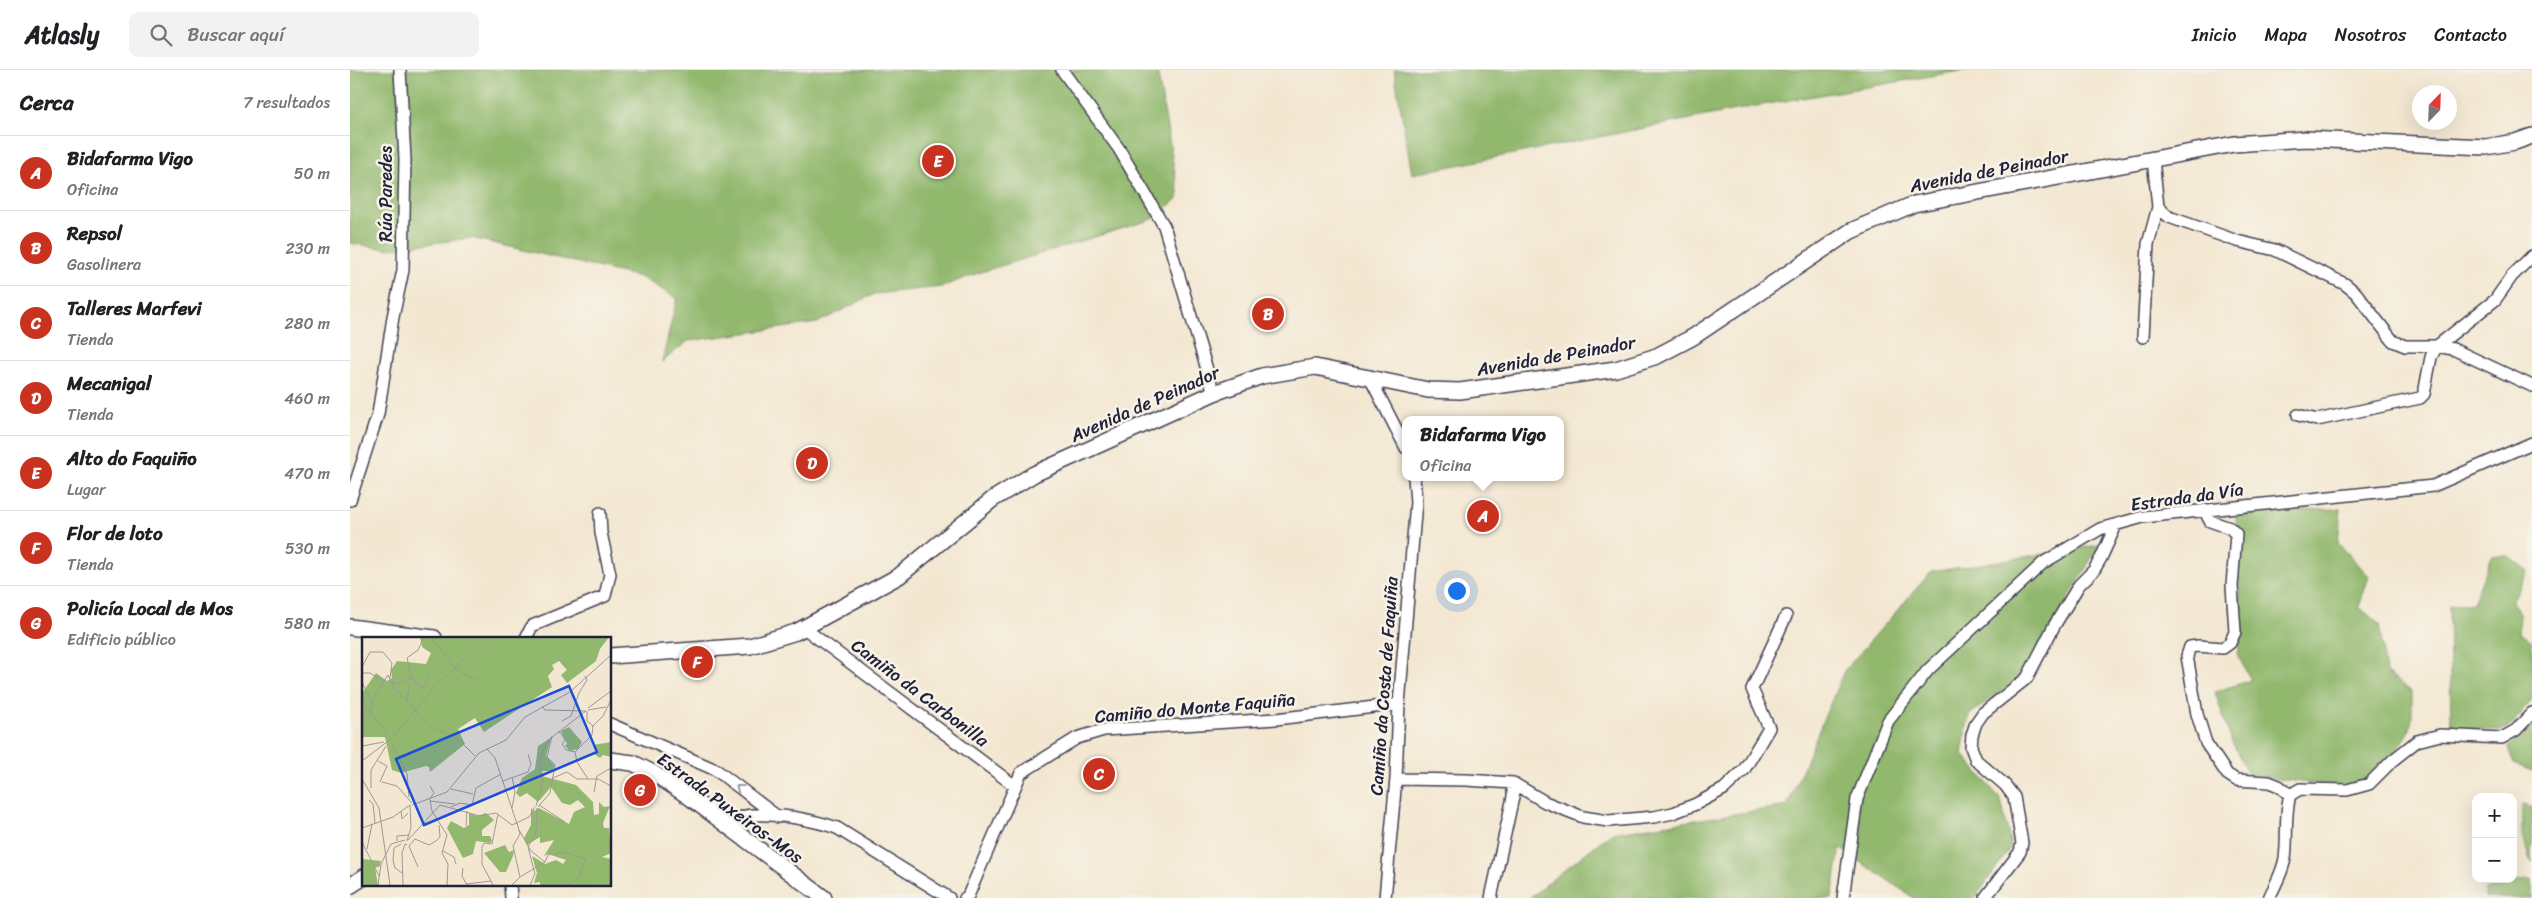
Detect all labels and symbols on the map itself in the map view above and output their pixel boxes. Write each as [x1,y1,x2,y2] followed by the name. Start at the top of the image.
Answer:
[2412,85,2457,130] north arrow
[1906,140,2072,202] street label: Avenida de Peinador
[922,142,954,180] pin: E
[370,145,402,242] street label: Rúa Paredes
[1252,295,1284,333] pin: B
[1473,326,1639,386] street label: Avenida de Peinador
[1064,356,1226,452] street label: Avenida de Peinador
[796,444,828,482] pin: D
[2128,473,2246,521] street label: Estrada da Vía
[1467,497,1499,535] pin: A
[1360,575,1408,796] street label: Camiño da Costa de Faquiña
[1444,578,1470,604] your location
[844,630,997,756] street label: Camiño da Carbonilla
[362,637,611,886] inset map
[681,643,713,681] pin: F
[1093,683,1297,733] street label: Camiño do Monte Faquiña
[650,744,811,873] street label: Estrada Puxeiros-Mos
[1083,755,1115,793] pin: C
[624,771,656,809] pin: G
[736,785,745,793] one-way arrow

